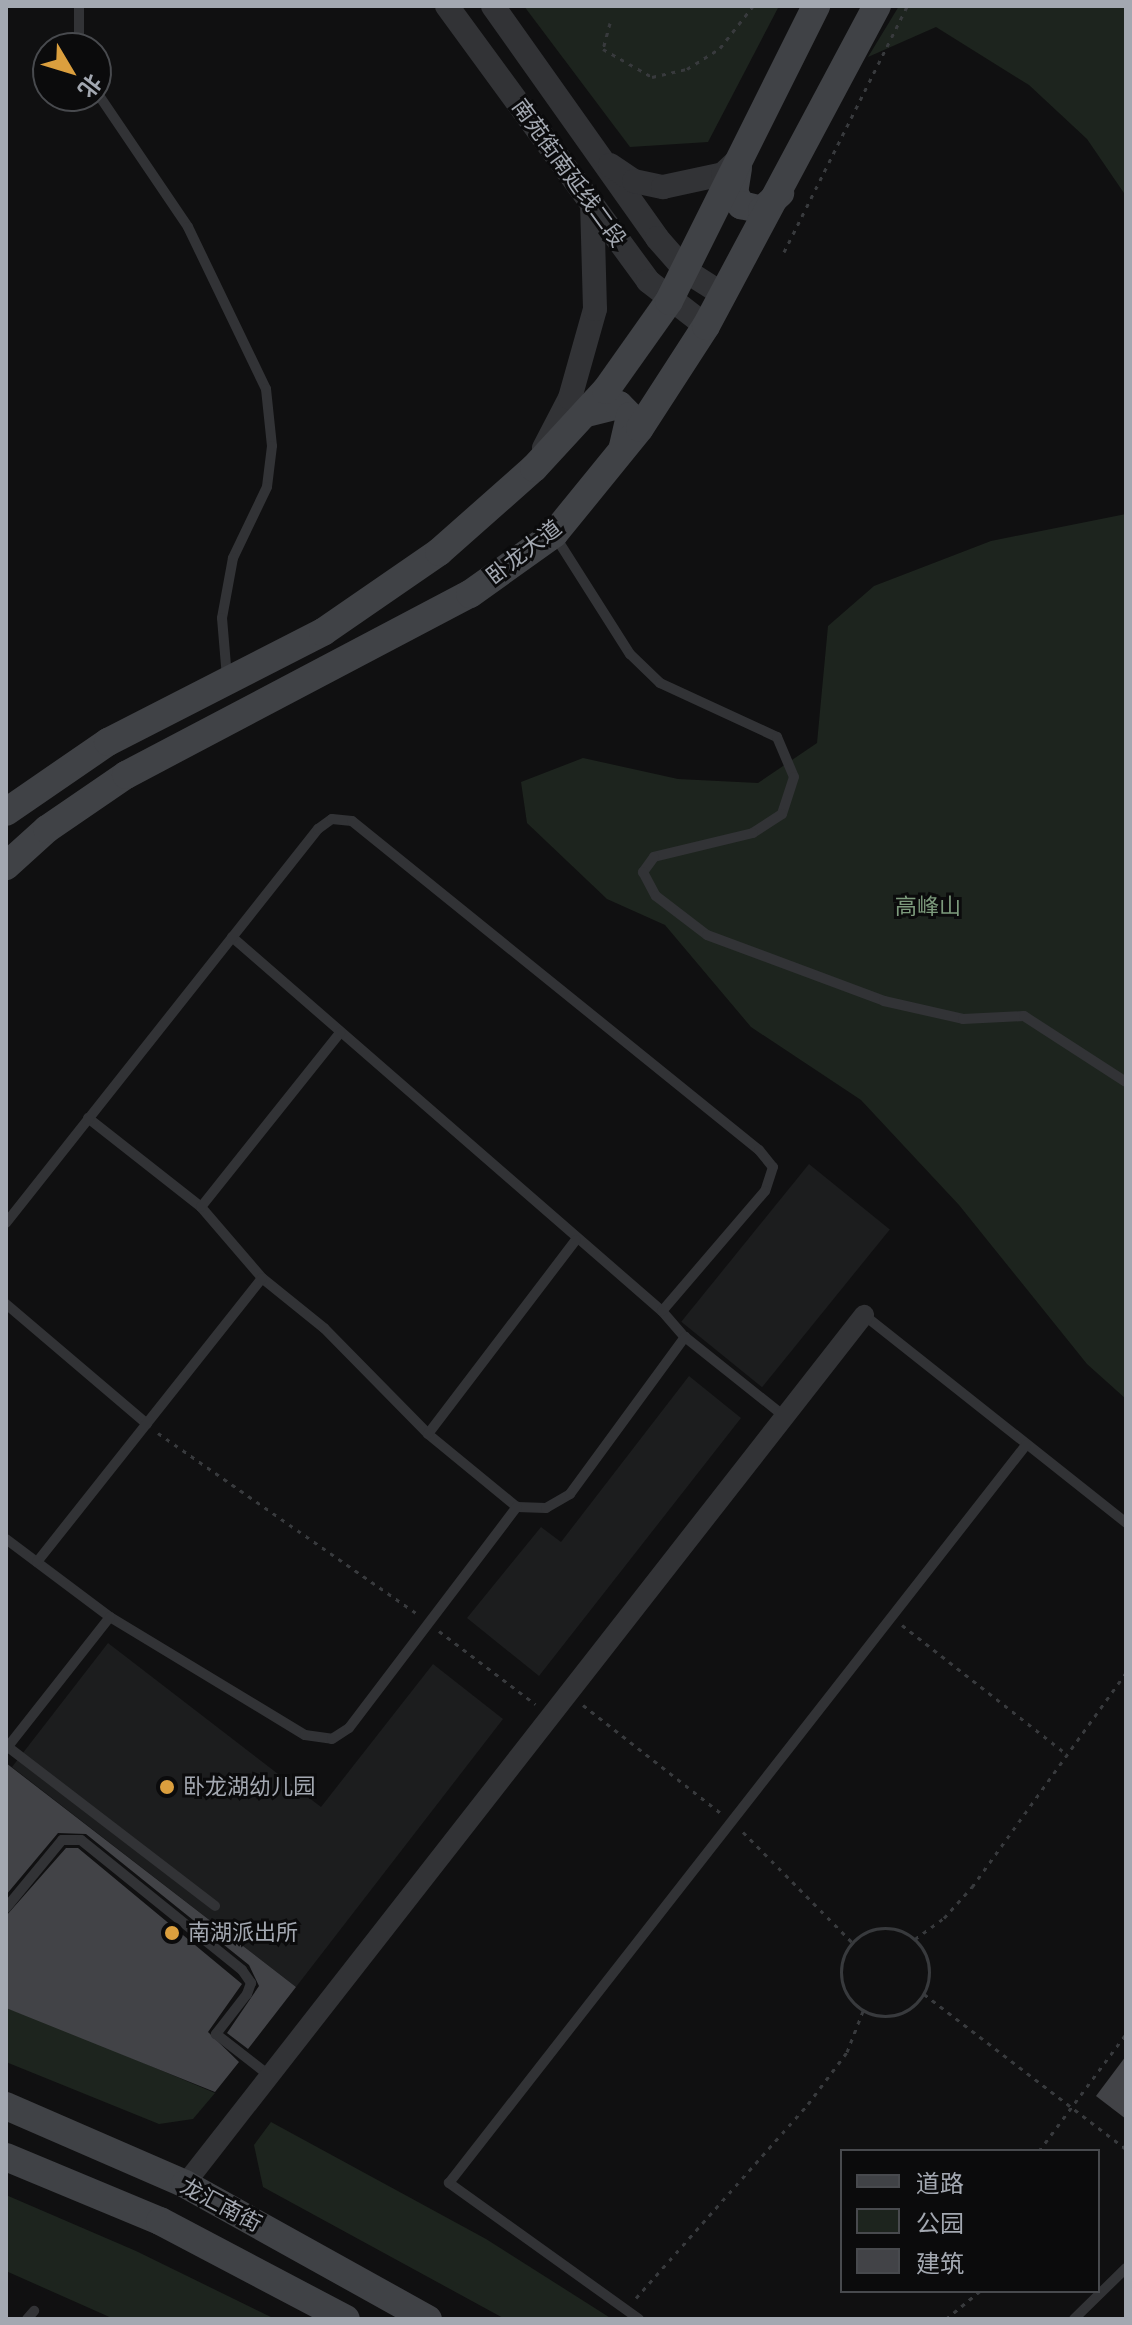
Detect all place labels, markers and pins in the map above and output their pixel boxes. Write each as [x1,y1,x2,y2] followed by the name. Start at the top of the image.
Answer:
[183,1774,315,1800] place label: 卧龙湖幼儿园
[158,1778,176,1796] marker: 卧龙湖幼儿园
[188,1920,298,1946] place label: 南湖派出所
[163,1924,181,1942] marker: 南湖派出所

